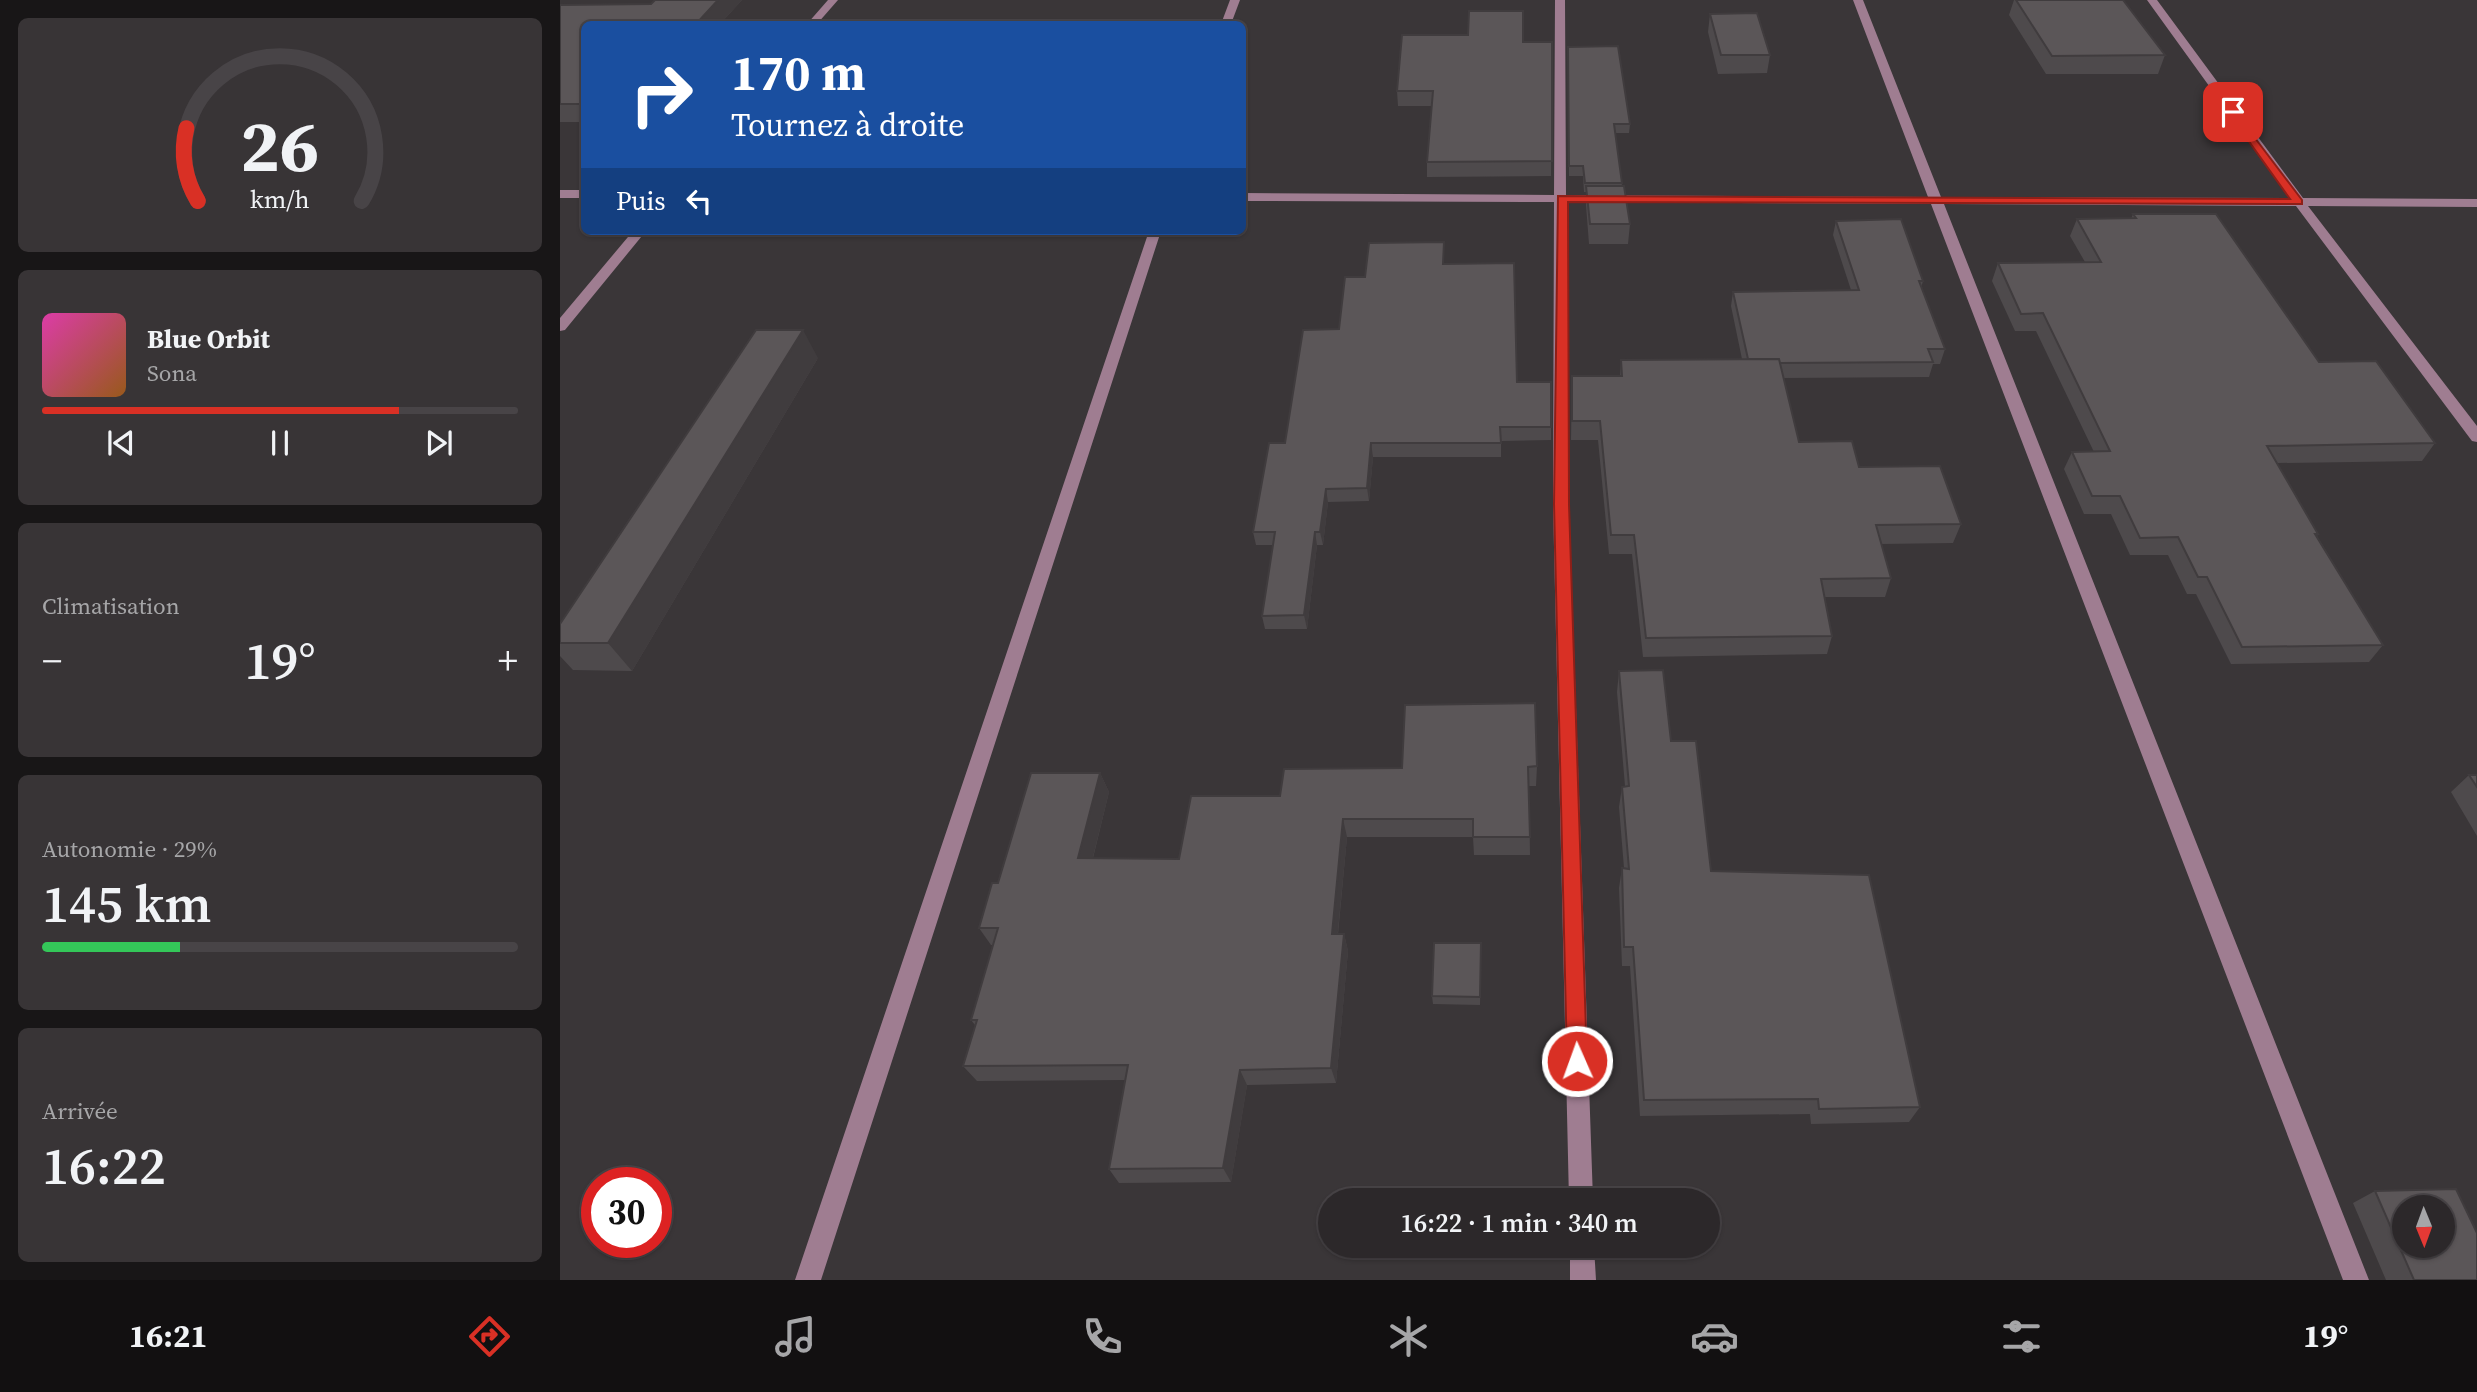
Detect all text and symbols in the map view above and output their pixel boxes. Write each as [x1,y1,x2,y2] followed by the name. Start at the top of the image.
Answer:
[731,39,866,106] text: 170 m
[616,49,707,140] icon: right
[2203,82,2263,142] pin
[2214,93,2252,131] icon: arrive
[241,97,319,196] text: 26
[731,103,964,147] text: Tournez à droite
[250,182,310,216] text: km/h
[680,182,718,220] icon: left
[616,183,666,219] text: Puis
[147,321,270,357] text: Blue Orbit
[147,357,197,389] text: Sona
[102,424,140,462] icon: previous
[261,424,299,462] icon: pause
[420,424,458,462] icon: next
[42,590,180,622] text: Climatisation
[244,625,316,696] text: 19°
[42,635,62,687] text: −
[498,635,518,687] text: +
[42,833,217,865] text: Autonomie · 29%
[42,868,211,939] text: 145 km
[1540,1024,1614,1098] position arrow
[42,1095,118,1127] text: Arrivée
[42,1130,166,1201] text: 16:22
[581,1167,672,1258] speed limit sign: 30
[2392,1195,2455,1258] north arrow
[2392,1195,2455,1258] map controls
[1400,1205,1638,1241] text: 16:22 · 1 min · 340 m
[465,1312,514,1361] icon: directions
[771,1312,820,1361] icon: music
[1078,1312,1127,1361] icon: phone
[1384,1312,1433,1361] icon: climate
[1690,1312,1739,1361] icon: car
[1997,1312,2046,1361] icon: filters
[129,1314,208,1358] text: 16:21
[2303,1314,2348,1358] text: 19°

